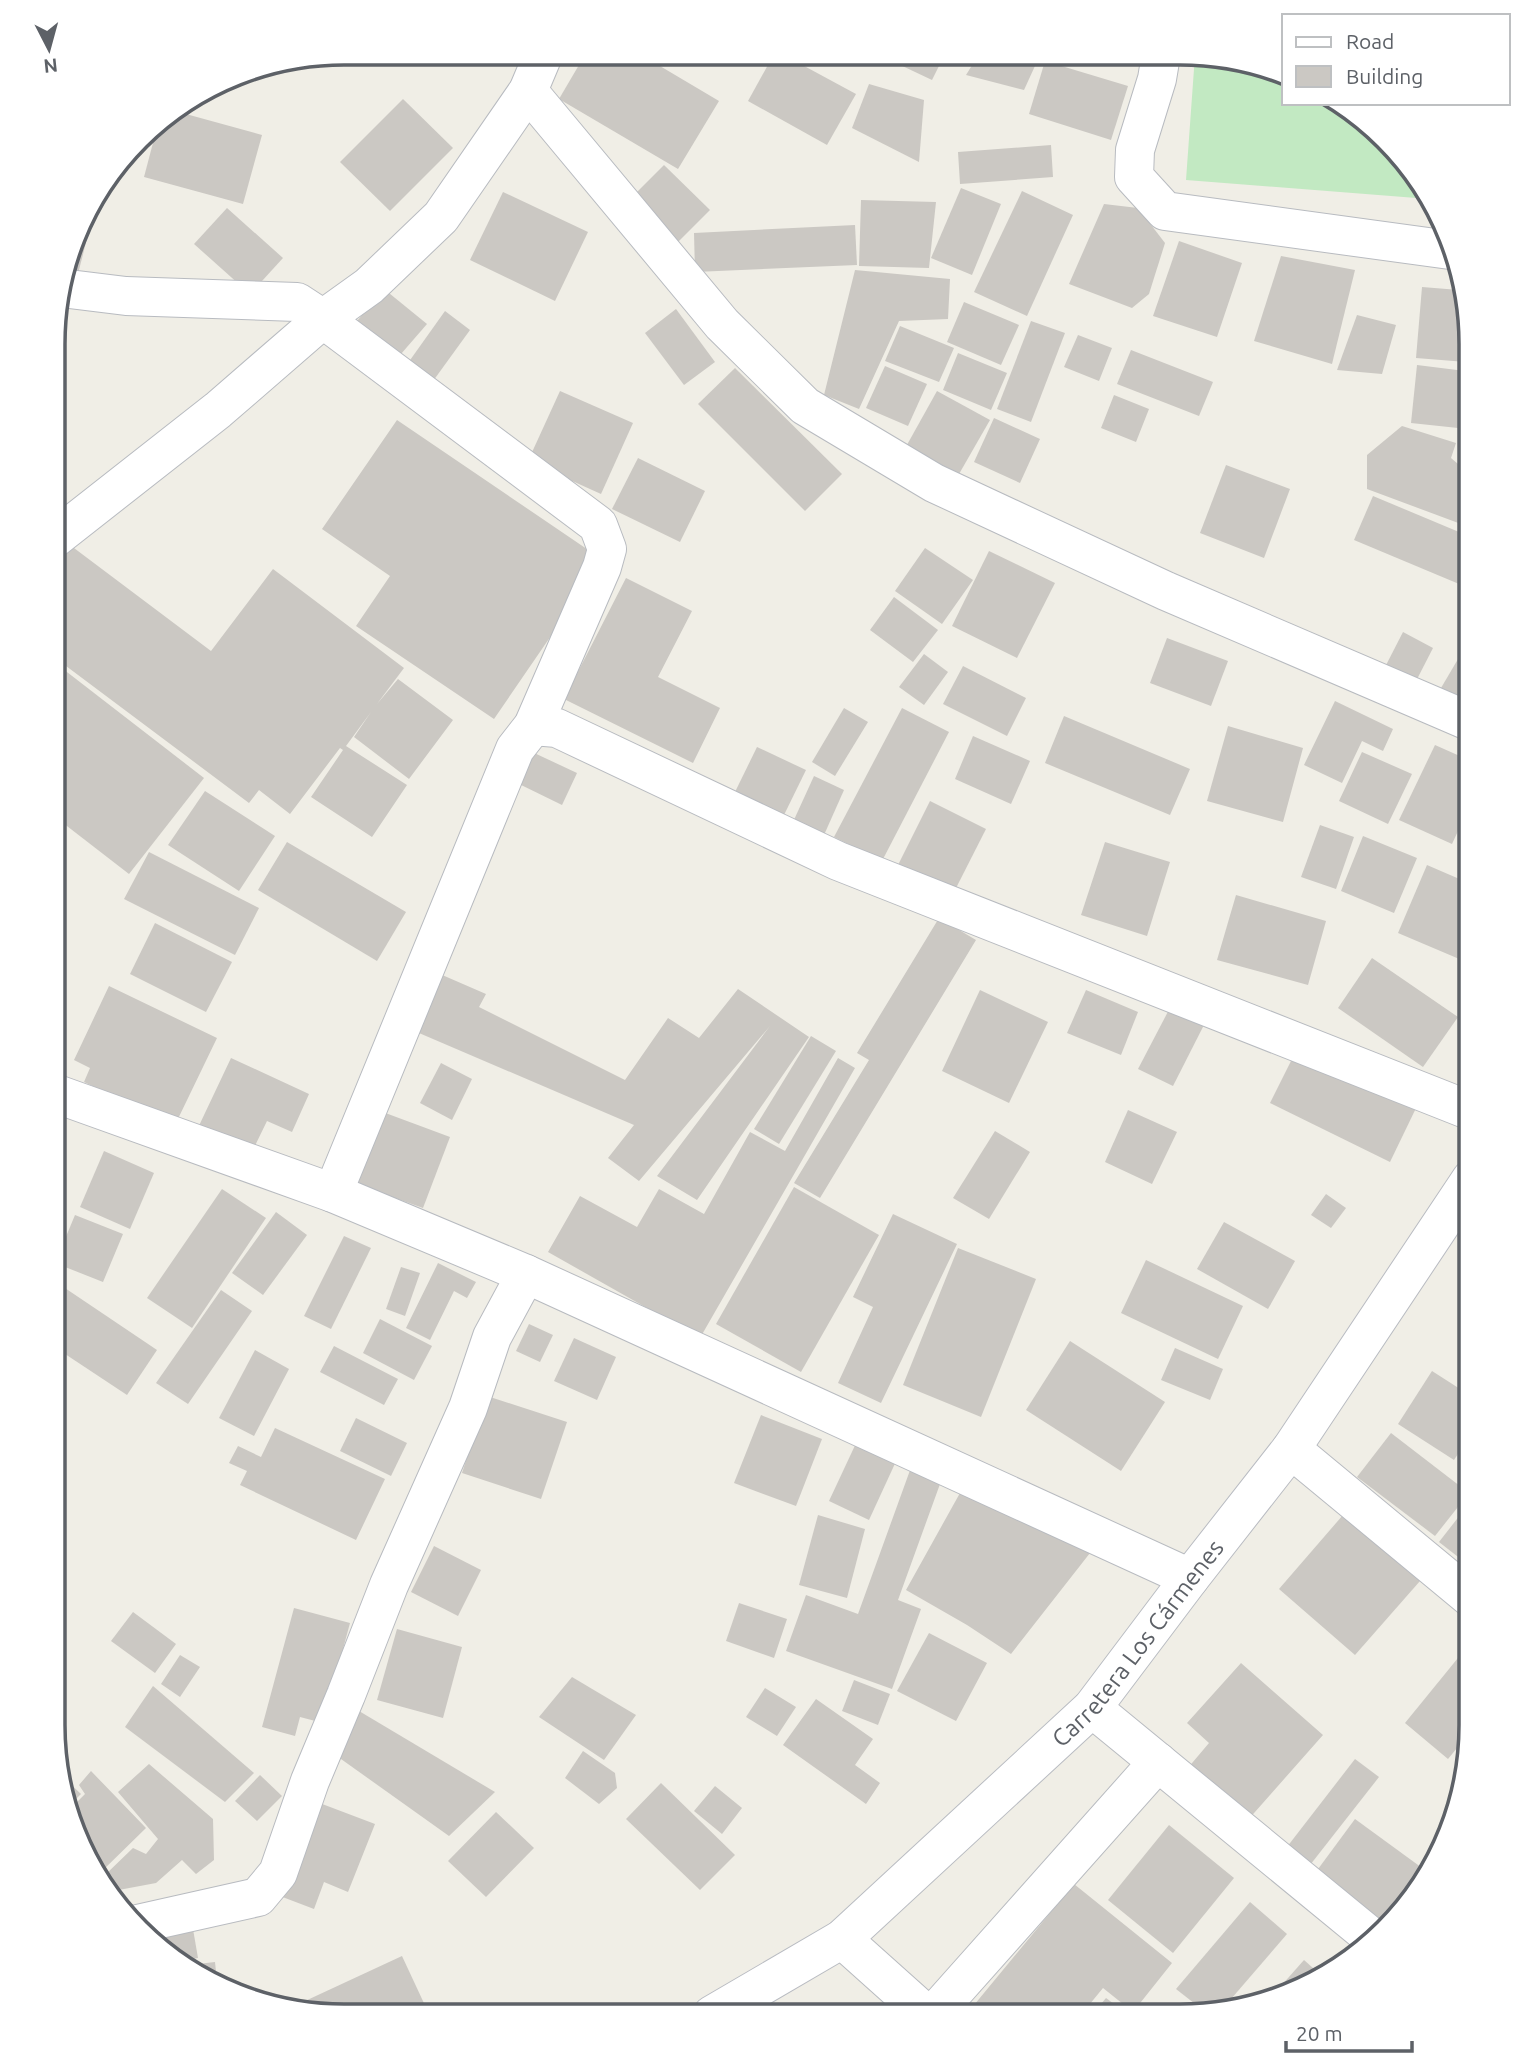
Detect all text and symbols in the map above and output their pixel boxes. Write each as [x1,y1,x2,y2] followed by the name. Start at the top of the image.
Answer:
[14,14,84,84] north arrow
[1282,14,1510,105] legend
[1346,29,1394,53] text: Road
[43,54,59,78] text: N
[1346,64,1423,88] text: Building
[1046,1534,1228,1752] street label: Carretera Los Cármenes
[1286,2010,1412,2054] scale bar
[1296,2021,1343,2045] text: 20 m

